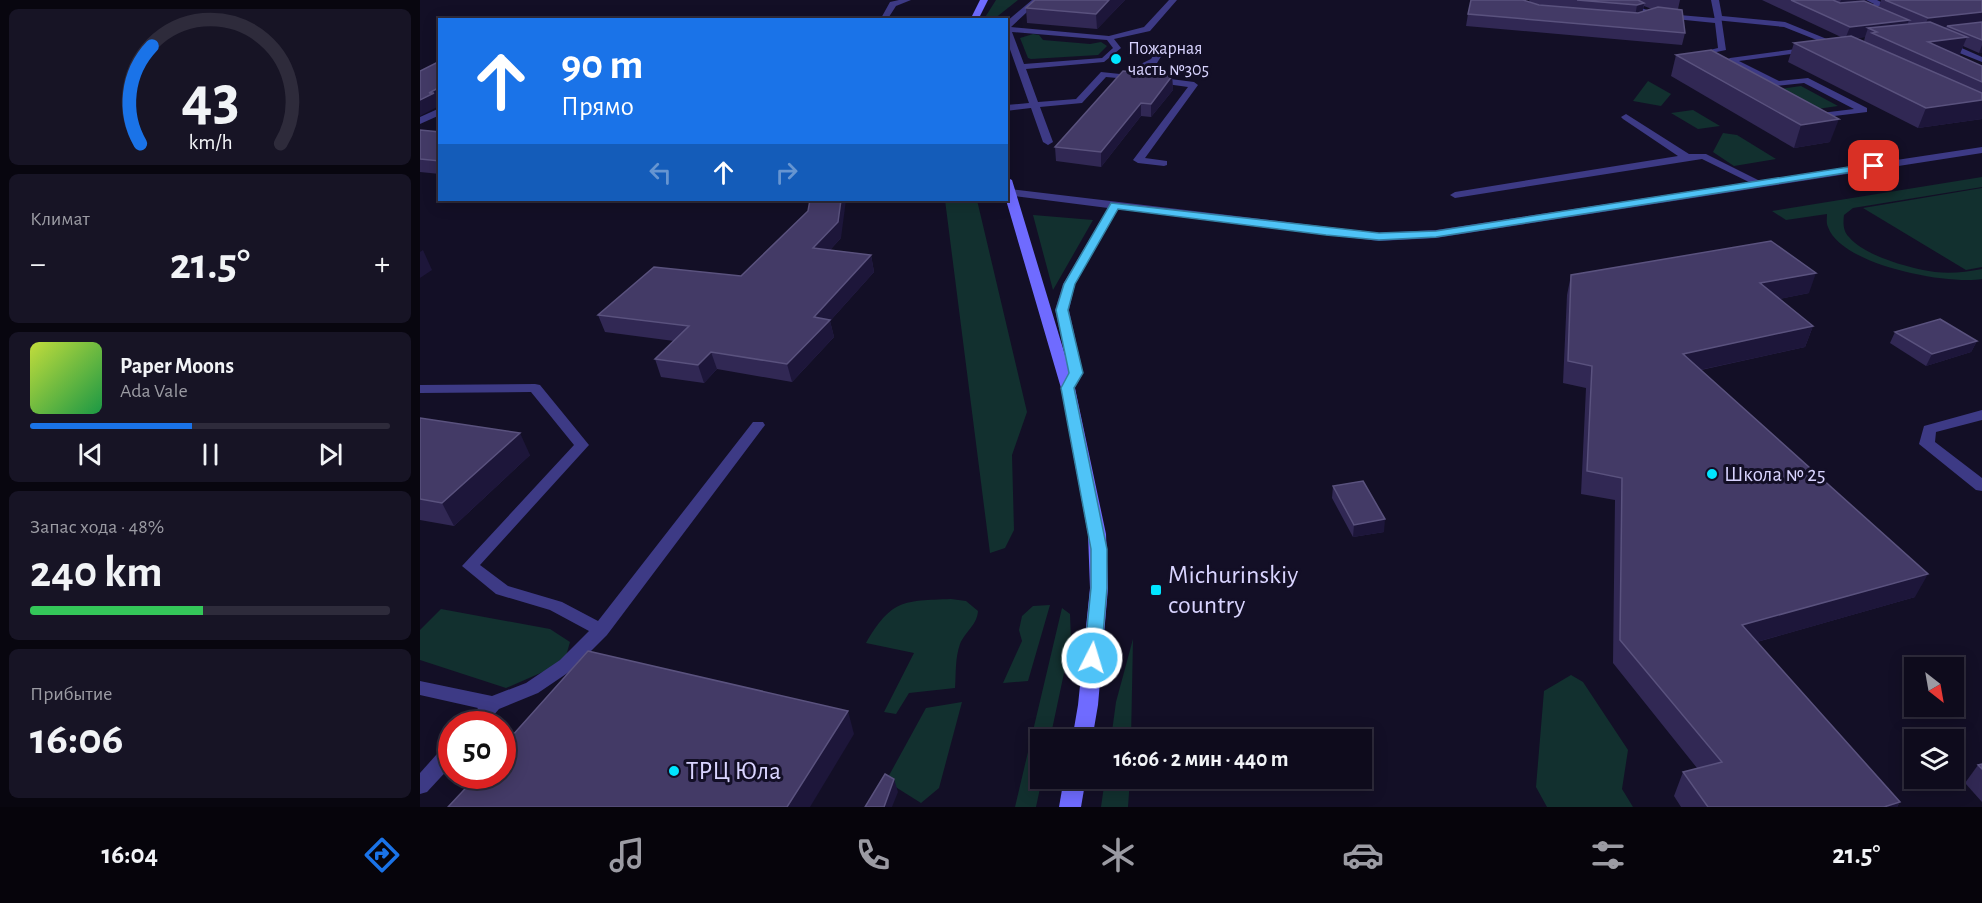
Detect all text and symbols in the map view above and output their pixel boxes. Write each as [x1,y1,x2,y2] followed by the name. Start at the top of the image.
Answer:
[1128,40,1209,79] place label: Пожарная часть №305
[462,42,540,120] icon: ahead
[561,44,643,86] text: 90 m
[1109,52,1123,66] marker: Пожарная часть №305
[181,68,239,130] text: 43
[561,93,634,120] text: Прямо
[188,132,232,153] text: km/h
[1848,140,1899,191] pin
[1857,149,1890,182] icon: arrive
[644,156,677,189] icon: left
[707,156,740,189] icon: ahead
[770,156,803,189] icon: right
[30,209,90,229] text: Климат
[170,242,250,287] text: 21.5°
[30,248,46,281] text: −
[374,248,390,281] text: +
[120,355,234,377] text: Paper Moons
[120,381,188,401] text: Ada Vale
[74,438,107,471] icon: previous
[194,438,227,471] icon: pause
[314,438,347,471] icon: next
[1724,464,1826,485] place label: Школа № 25
[1705,467,1719,481] marker: Школа № 25
[30,517,164,537] text: Запас хода · 48%
[30,550,163,595] text: 240 km
[1168,562,1298,618] place label: Michurinskiy country
[1149,583,1163,597] marker: Michurinskiy country
[1060,626,1124,690] position arrow
[1904,657,1964,717] north arrow
[1904,657,1964,789] map controls
[30,684,112,704] text: Прибытие
[438,711,516,789] speed limit sign: 50
[30,717,123,762] text: 16:06
[1904,729,1964,789] button: layers
[1113,748,1289,770] text: 16:06 · 2 мин · 440 m
[686,758,781,784] place label: ТРЦ Юла
[667,764,681,778] marker: ТРЦ Юла
[361,834,403,876] icon: directions
[606,834,648,876] icon: music
[852,834,894,876] icon: phone
[1097,834,1139,876] icon: climate
[1342,834,1384,876] icon: car
[1587,834,1629,876] icon: filters
[102,841,158,868] text: 16:04
[1832,841,1880,868] text: 21.5°

